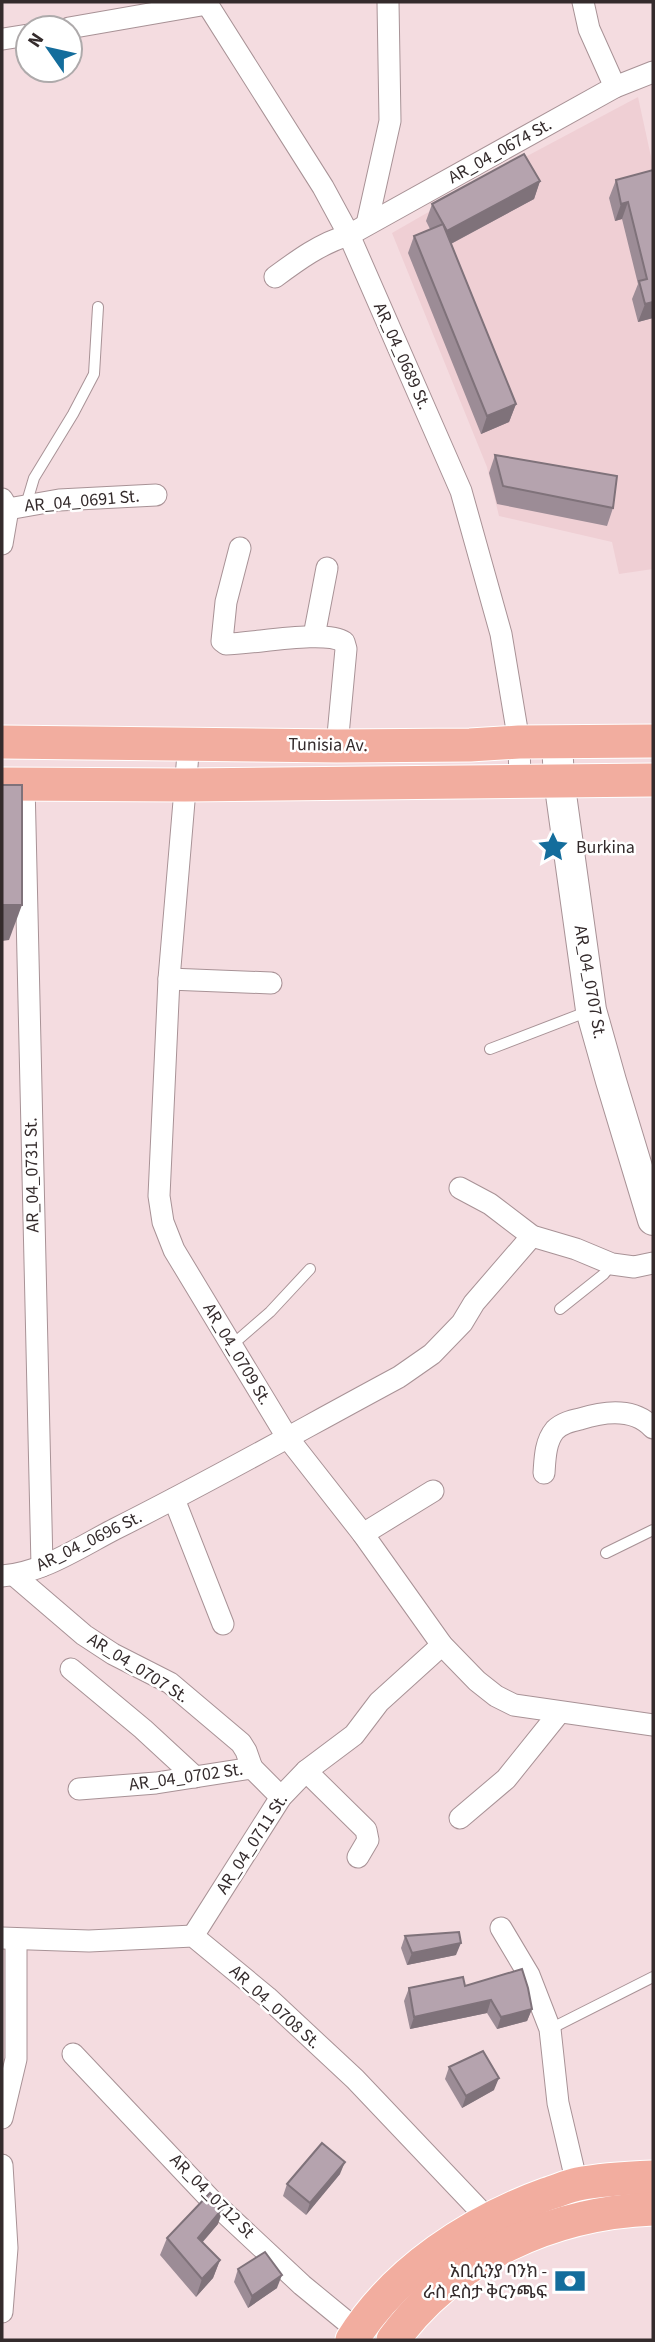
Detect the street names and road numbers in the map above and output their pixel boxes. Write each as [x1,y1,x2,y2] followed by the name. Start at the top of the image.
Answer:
[444,112,556,190] street label: AR_04_0674 St.
[367,298,437,414] street label: AR_04_0689 St.
[24,484,140,518] street label: AR_04_0691 St.
[288,732,368,758] street label: Tunisia Av.
[568,923,612,1041] street label: AR_04_0707 St.
[18,1117,46,1233] street label: AR_04_0731 St.
[197,1298,277,1410] street label: AR_04_0709 St.
[32,1505,146,1577] street label: AR_04_0696 St.
[83,1627,193,1709] street label: AR_04_0707 St.
[127,1757,245,1797] street label: AR_04_0702 St.
[210,1789,294,1899] street label: AR_04_0711 St.
[224,1959,326,2055] street label: AR_04_0708 St.
[164,2148,260,2244] street label: AR_04_0712 St

